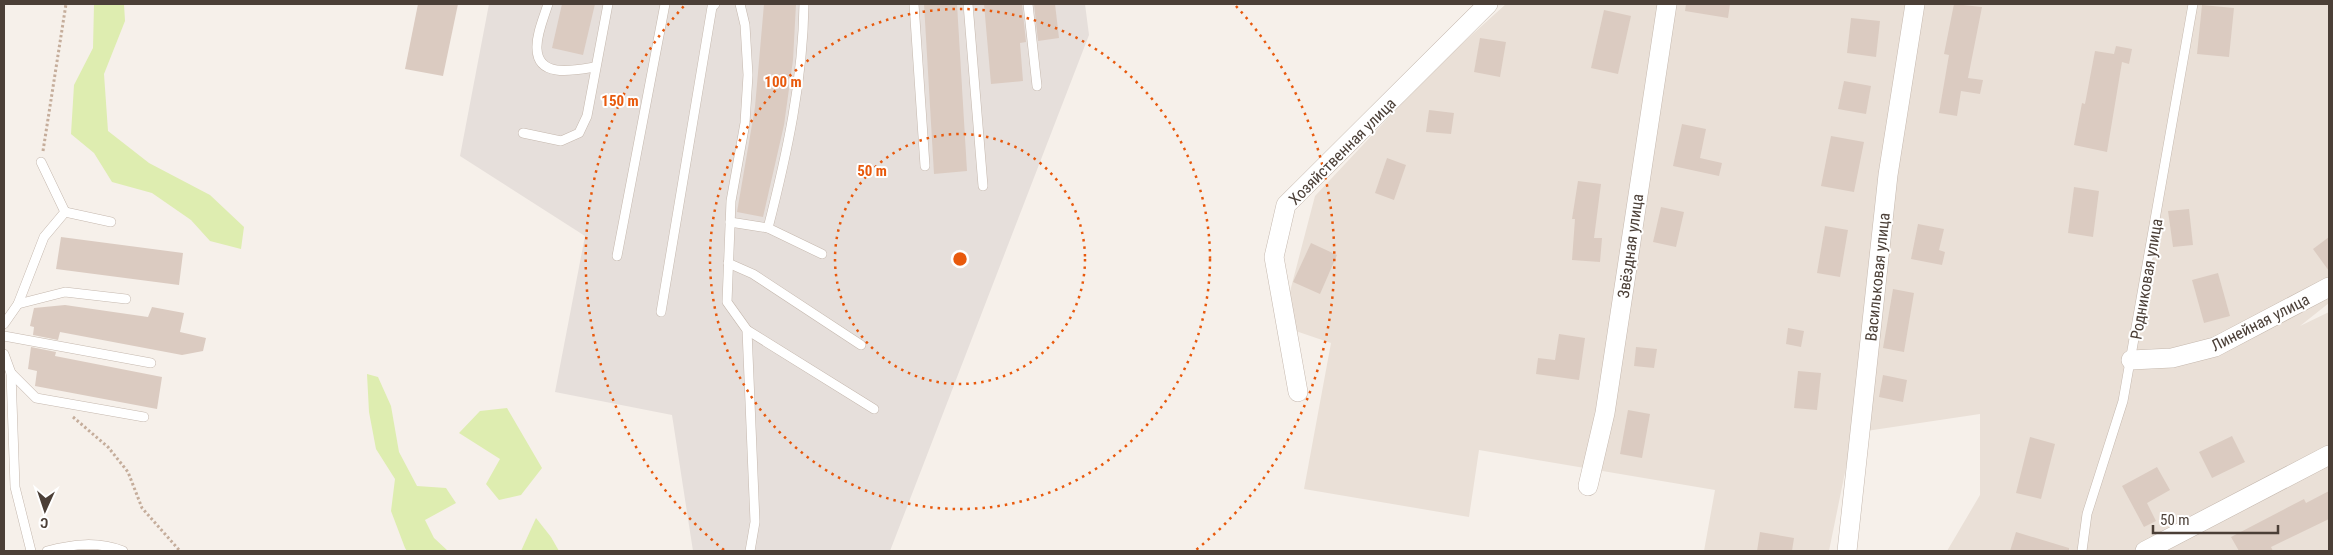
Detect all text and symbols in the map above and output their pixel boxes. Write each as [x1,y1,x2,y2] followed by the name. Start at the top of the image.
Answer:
[764,73,802,91] text: 100 m
[601,92,639,110] text: 150 m
[1285,94,1400,209] street label: Хозяйственная улица
[857,162,887,180] text: 50 m
[1614,193,1647,300] street label: Звёздная улица
[1861,212,1894,342] street label: Васильковая улица
[2127,217,2166,341] street label: Родниковая улица
[951,250,969,268] centre of rings
[2208,290,2313,355] street label: Линейная улица
[20,485,70,535] north arrow
[2153,502,2278,534] scale bar
[2160,511,2190,529] text: 50 m
[40,515,49,531] text: С

